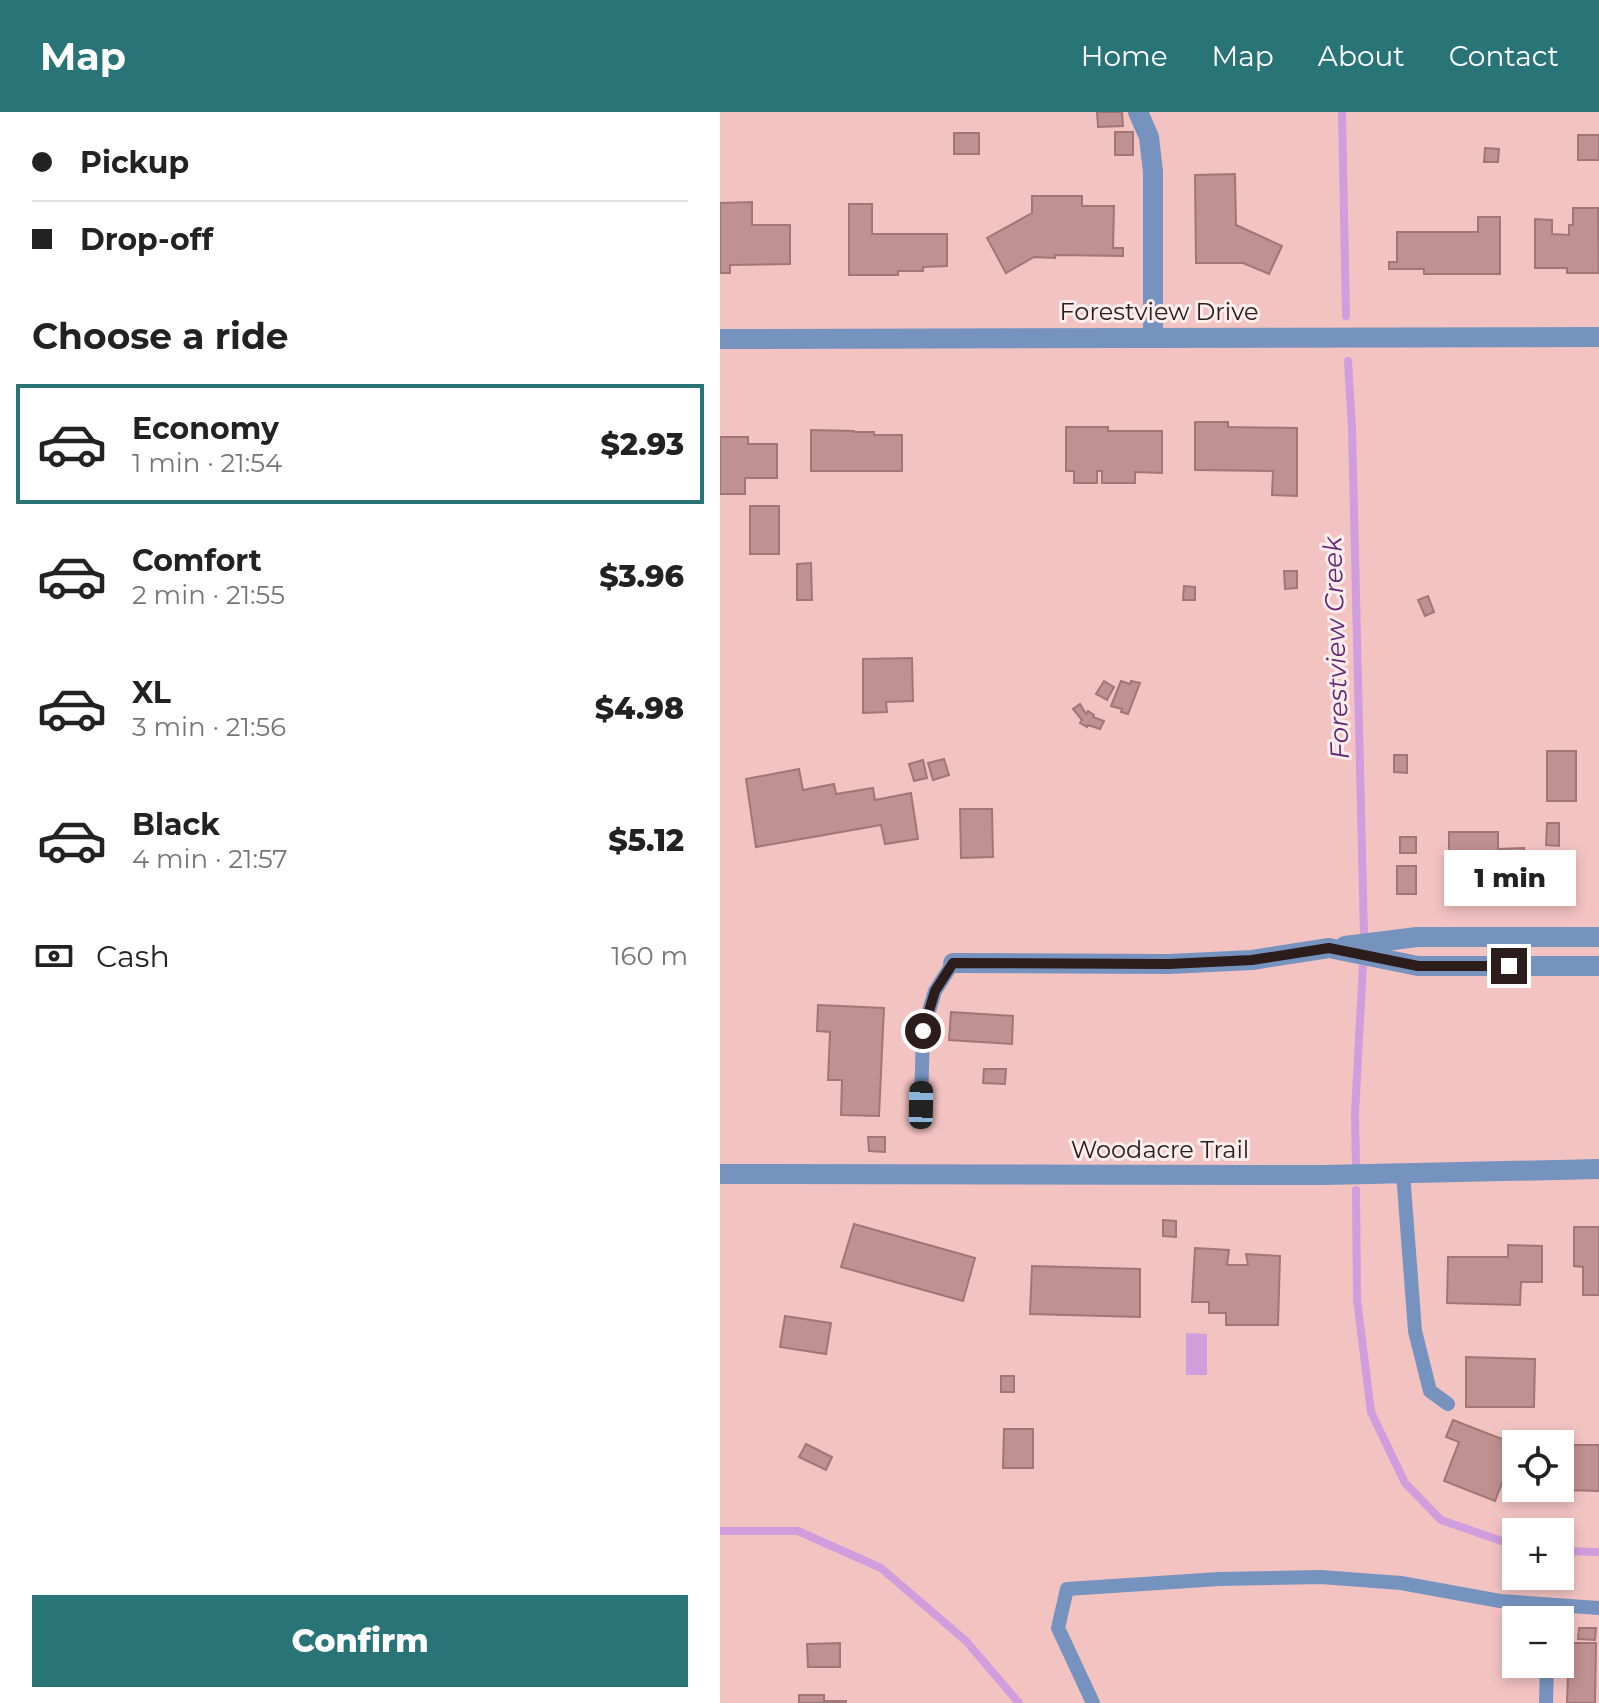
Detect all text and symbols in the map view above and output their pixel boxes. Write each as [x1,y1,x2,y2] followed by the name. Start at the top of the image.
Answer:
[40,33,126,80] text: Map
[1081,39,1168,73] text: Home
[1212,39,1274,73] text: Map
[1318,39,1405,73] text: About
[1449,39,1559,73] text: Contact
[80,144,189,181] text: Pickup
[80,221,213,258] text: Drop-off
[1060,297,1258,326] street label: Forestview Drive
[32,314,289,358] text: Choose a ride
[36,408,108,480] icon: car
[132,410,279,447] text: Economy
[601,426,684,463] text: $2.93
[132,447,282,479] text: 1 min · 21:54
[1316,534,1356,760] water label: Forestview Creek
[36,540,108,612] icon: car
[132,542,262,579] text: Comfort
[599,558,684,595] text: $3.96
[132,579,285,611] text: 2 min · 21:55
[36,672,108,744] icon: car
[132,674,171,711] text: XL
[595,690,684,727] text: $4.98
[132,711,286,743] text: 3 min · 21:56
[36,804,108,876] icon: car
[132,806,220,843] text: Black
[608,822,684,859] text: $5.12
[132,843,288,875] text: 4 min · 21:57
[1443,850,1575,906] callout: 1 min
[1474,862,1546,894] text: 1 min
[32,934,76,978] icon: cash
[96,938,170,975] text: Cash
[611,940,688,972] text: 160 m
[1491,948,1527,984] route end
[905,1013,941,1049] route start
[909,1081,933,1129] car
[1071,1135,1249,1164] street label: Woodacre Trail
[1502,1430,1574,1678] map controls
[1502,1430,1574,1502] button: locate
[1502,1518,1574,1590] button: +
[32,1595,688,1687] button: Confirm
[1502,1606,1574,1678] button: −

